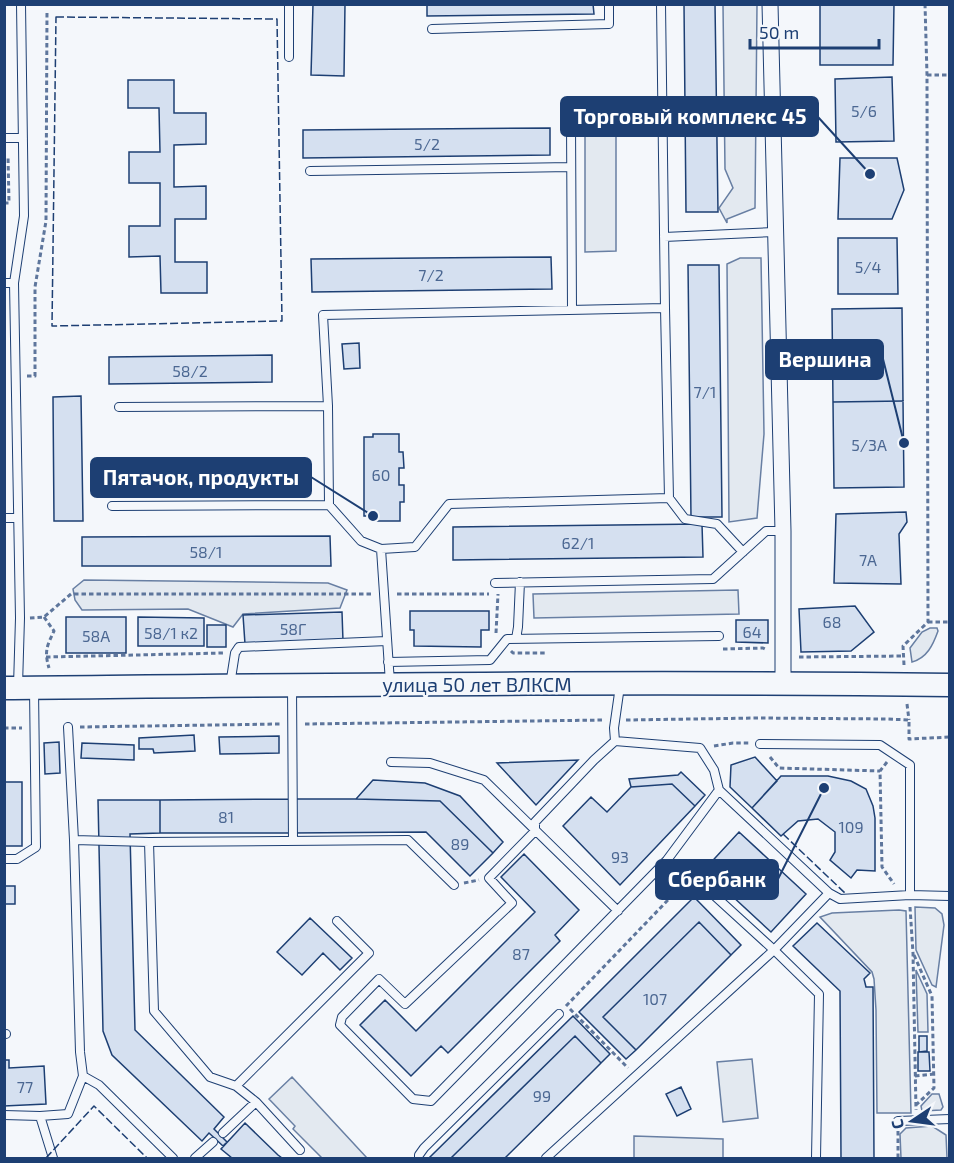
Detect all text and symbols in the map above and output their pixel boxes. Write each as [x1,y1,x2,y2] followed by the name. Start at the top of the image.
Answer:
[750,12,879,50] scale bar
[759,21,799,43] text: 50 m
[561,97,818,136] callout: Торговый комплекс 45
[851,101,877,120] house number: 5/6
[573,103,807,128] text: Торговый комплекс 45
[414,134,440,153] house number: 5/2
[855,257,881,276] house number: 5/4
[418,265,444,284] house number: 7/2
[766,340,883,379] callout: Вершина
[778,346,872,371] text: Вершина
[172,361,208,380] house number: 58/2
[694,382,716,401] house number: 7/1
[851,435,887,454] house number: 5/3А
[91,458,311,497] callout: Пятачок, продукты
[103,464,299,489] text: Пятачок, продукты
[372,465,390,484] house number: 60
[562,533,594,552] house number: 62/1
[190,542,222,561] house number: 58/1
[859,550,877,569] house number: 7А
[823,612,841,631] house number: 68
[280,619,306,638] house number: 58Г
[743,622,762,641] house number: 64
[144,623,198,642] house number: 58/1 к2
[82,626,110,645] house number: 58А
[382,672,572,697] street label: улица 50 лет ВЛКСМ
[218,807,234,826] house number: 81
[838,817,864,836] house number: 109
[451,834,469,853] house number: 89
[611,847,629,866] house number: 93
[656,860,778,899] callout: Сбербанк
[668,866,766,891] text: Сбербанк
[512,944,530,963] house number: 87
[643,989,667,1008] house number: 107
[17,1077,33,1096] house number: 77
[533,1086,551,1105] house number: 99
[882,1091,942,1151] north arrow
[887,1118,907,1131] text: С

